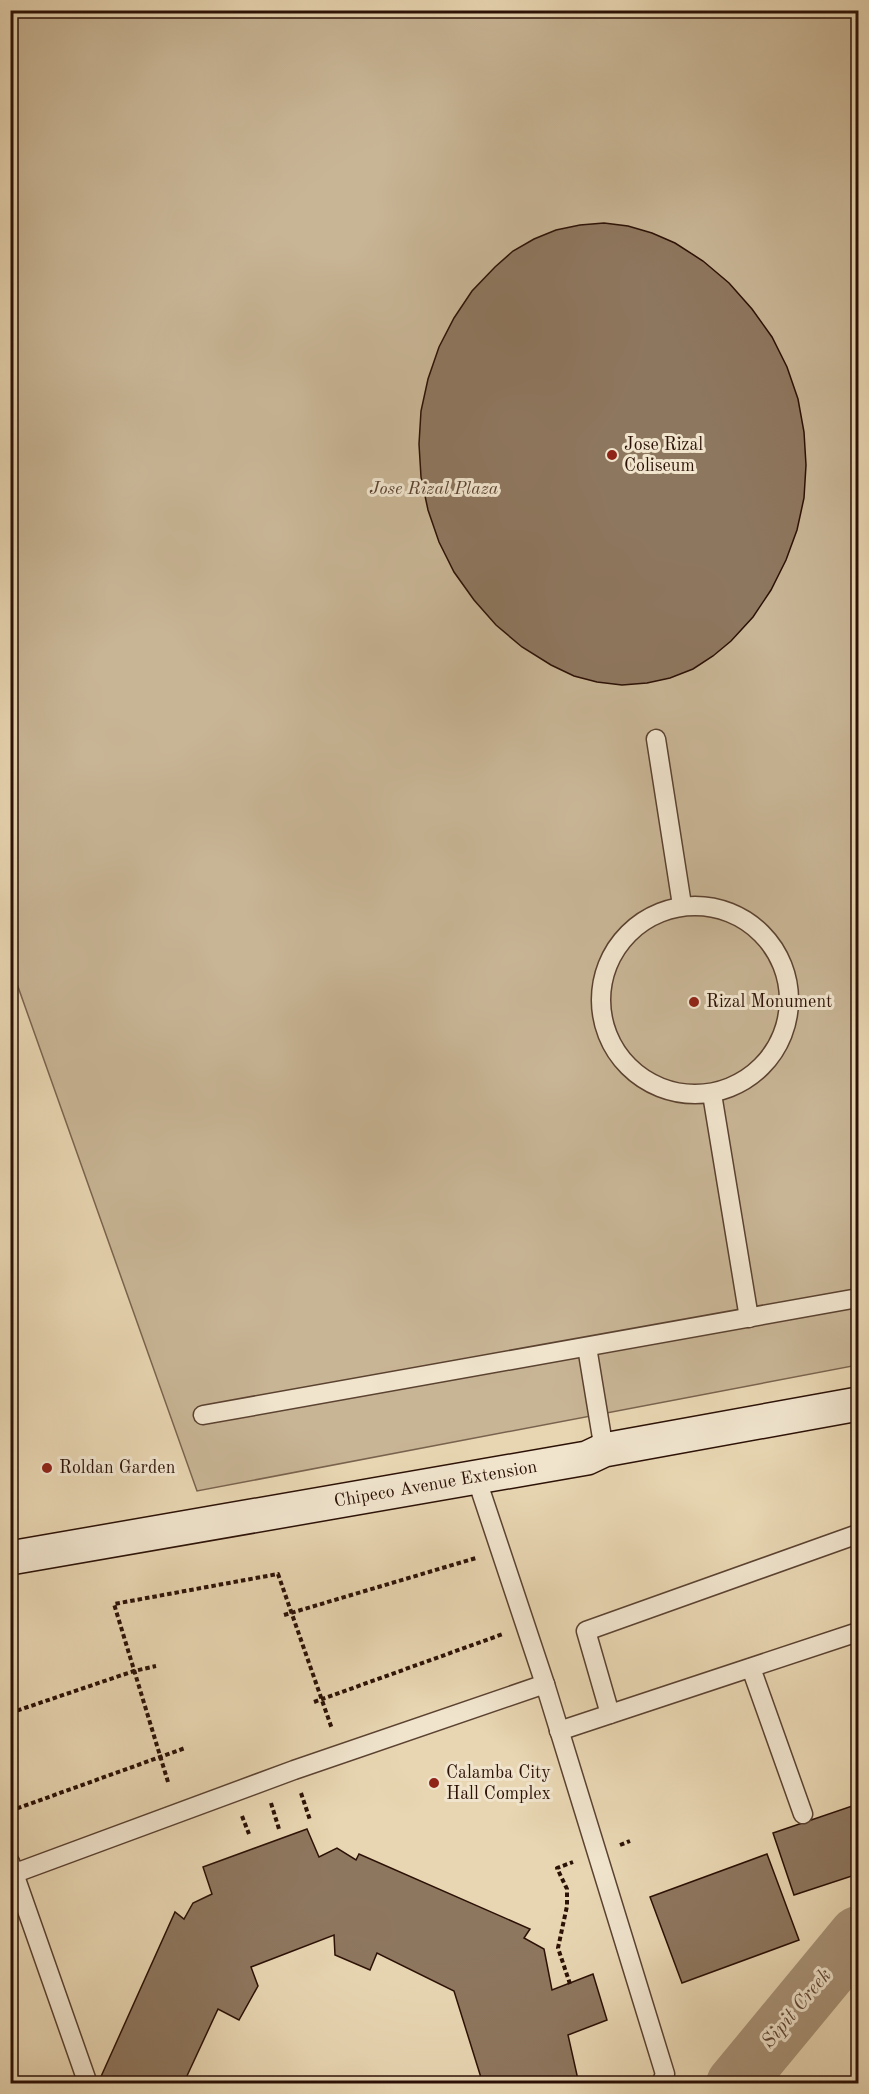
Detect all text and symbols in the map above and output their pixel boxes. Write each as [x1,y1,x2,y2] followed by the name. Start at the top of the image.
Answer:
[624,436,703,475] place label: Jose Rizal Coliseum
[605,448,619,462] marker: Jose Rizal Coliseum
[369,480,499,498] park label: Jose Rizal Plaza
[706,993,832,1011] place label: Rizal Monument
[687,995,701,1009] marker: Rizal Monument
[333,1458,539,1511] street label: Chipeco Avenue Extension
[59,1459,176,1477] place label: Roldan Garden
[40,1461,54,1475] marker: Roldan Garden
[446,1764,551,1803] place label: Calamba City Hall Complex
[427,1776,441,1790] marker: Calamba City Hall Complex
[758,1965,836,2052] water label: Sipit Creek

